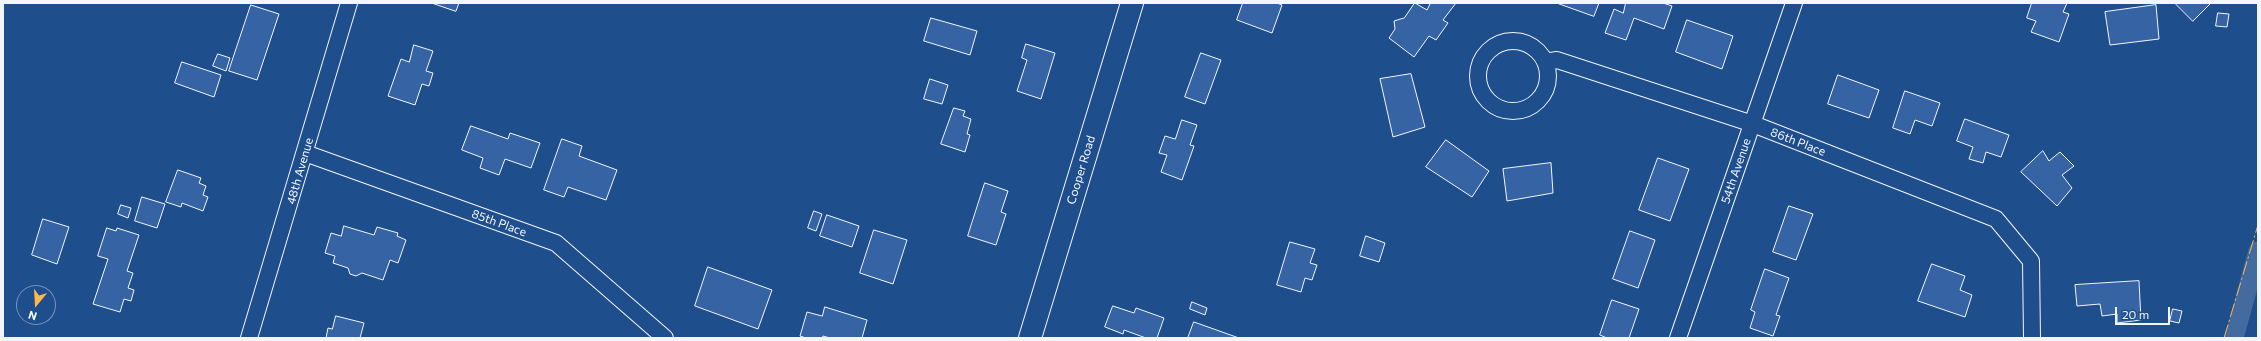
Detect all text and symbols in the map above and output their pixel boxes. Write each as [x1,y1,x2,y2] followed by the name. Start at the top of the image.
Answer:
[1768,125,1828,159] street label: 86th Place
[1064,134,1098,206] street label: Cooper Road
[284,136,316,206] street label: 48th Avenue
[1718,136,1754,206] street label: 54th Avenue
[470,206,528,240] street label: 85th Place
[16,285,56,325] north arrow
[2117,299,2172,325] scale bar
[2122,307,2149,321] text: 20 m
[27,308,38,323] text: N

